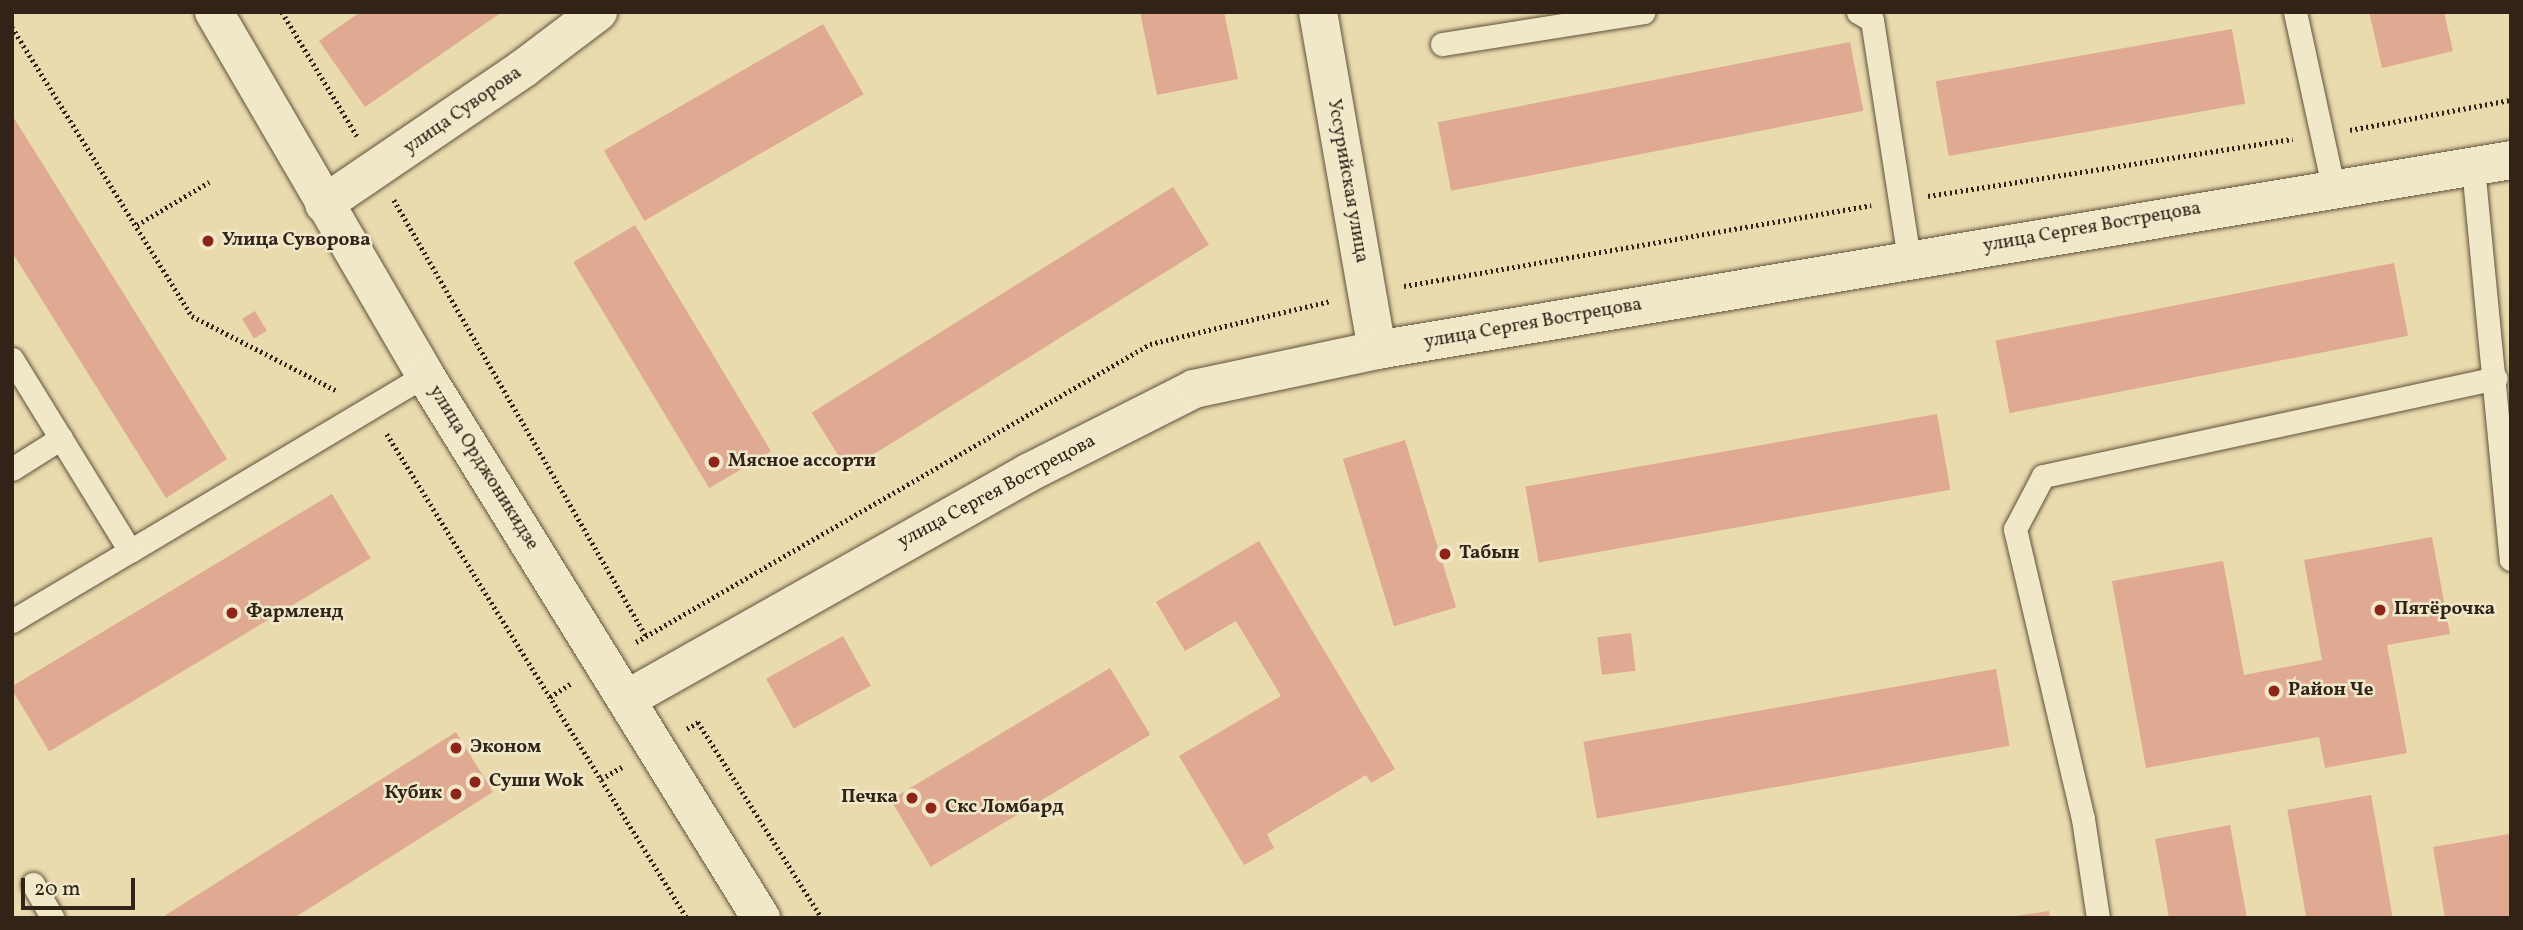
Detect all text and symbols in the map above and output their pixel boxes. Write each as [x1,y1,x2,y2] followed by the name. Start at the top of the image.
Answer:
[400,62,526,160] street label: улица Суворова
[1321,97,1373,265] street label: Уссурийская улица
[1981,198,2203,258] street label: улица Сергея Вострецова
[222,230,371,252] place label: Улица Суворова
[200,233,216,249] marker: Улица Суворова
[1422,294,1644,354] street label: улица Сергея Вострецова
[423,381,543,555] street label: улица Орджоникидзе
[894,430,1100,554] street label: улица Сергея Вострецова
[728,451,876,473] place label: Мясное ассорти
[706,454,722,470] marker: Мясное ассорти
[1459,543,1519,565] place label: Табын
[1437,546,1453,562] marker: Табын
[2394,599,2495,621] place label: Пятёрочка
[246,602,343,624] place label: Фармленд
[2372,602,2388,618] marker: Пятёрочка
[224,605,240,621] marker: Фармленд
[2288,680,2373,702] place label: Район Че
[2266,683,2282,699] marker: Район Че
[470,737,541,759] place label: Эконом
[448,740,464,756] marker: Эконом
[489,771,584,793] place label: Суши Wok
[467,774,483,790] marker: Суши Wok
[385,783,442,805] place label: Кубик
[448,786,464,802] marker: Кубик
[841,787,898,809] place label: Печка
[904,790,920,806] marker: Печка
[945,797,1064,819] place label: Скс Ломбард
[923,800,939,816] marker: Скс Ломбард
[24,864,138,908] scale bar
[34,875,80,904] text: 20 m

